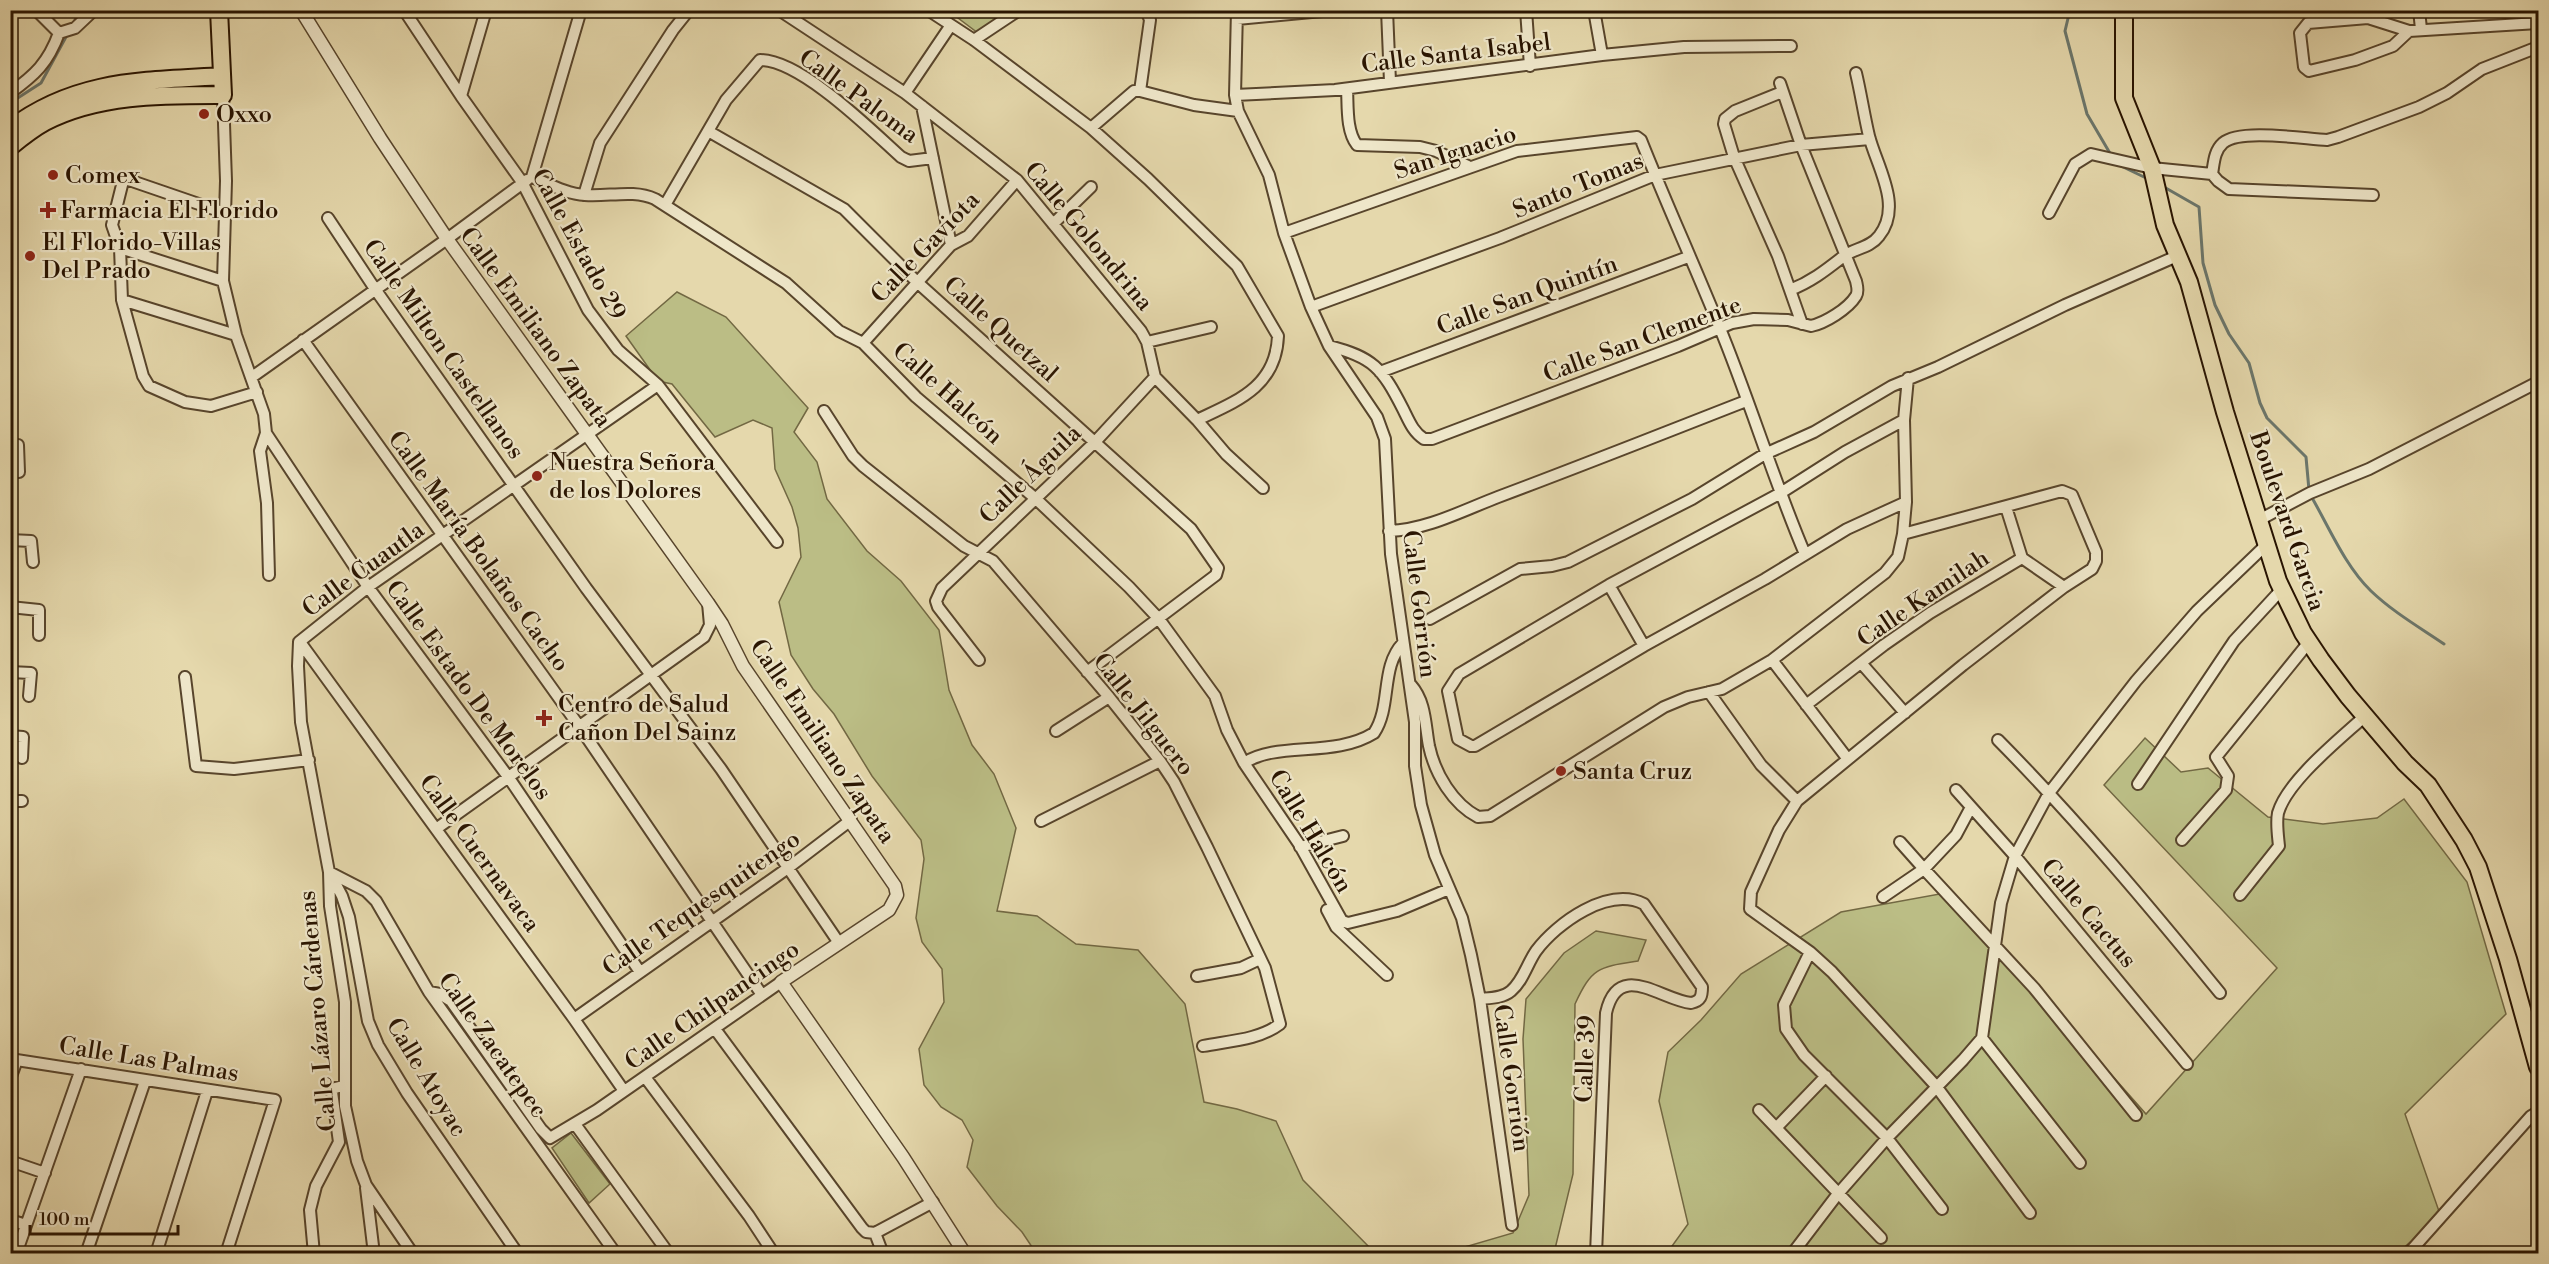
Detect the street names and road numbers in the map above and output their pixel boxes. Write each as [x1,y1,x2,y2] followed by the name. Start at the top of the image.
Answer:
[1360,27,1553,81] street label: Calle Santa Isabel
[793,43,925,151] street label: Calle Paloma
[1390,119,1520,187] street label: San Ignacio
[1508,146,1648,226] street label: Santo Tomas
[1017,156,1160,318] street label: Calle Golondrina
[524,164,632,325] street label: Calle Estado 29
[865,185,987,310] street label: Calle Gaviota
[452,222,618,434] street label: Calle Emiliano Zapata
[356,234,530,465] street label: Calle Milton Castellanos
[1433,249,1622,343] street label: Calle San Quintín
[937,271,1064,389] street label: Calle Quetzal
[1539,290,1746,390] street label: Calle San Clemente
[886,336,1009,451] street label: Calle Halcón
[973,417,1089,531] street label: Calle Águila
[381,425,576,678] street label: Calle María Bolaños Cacho
[2242,427,2332,616] street label: Boulevard Garcia
[297,515,431,624] street label: Calle Cuautla
[1395,529,1443,680] street label: Calle Gorrión
[1852,544,1995,654] street label: Calle Kamilah
[378,575,558,806] street label: Calle Estado De Morelos
[743,634,902,850] street label: Calle Emiliano Zapata
[1086,647,1201,782] street label: Calle Jilguero
[1262,765,1359,899] street label: Calle Halcón
[412,769,547,939] street label: Calle Cuernavaca
[597,824,806,983] street label: Calle Tequesquitengo
[2034,853,2143,974] street label: Calle Cactus
[293,889,343,1133] street label: Calle Lázaro Cárdenas
[619,934,806,1077] street label: Calle Chilpancingo
[431,967,553,1124] street label: Calle Zacatepec
[1486,1003,1536,1154] street label: Calle Gorrión
[379,1013,473,1142] street label: Calle Atoyac
[1569,1015,1603,1103] street label: Calle 39
[57,1031,241,1089] street label: Calle Las Palmas

